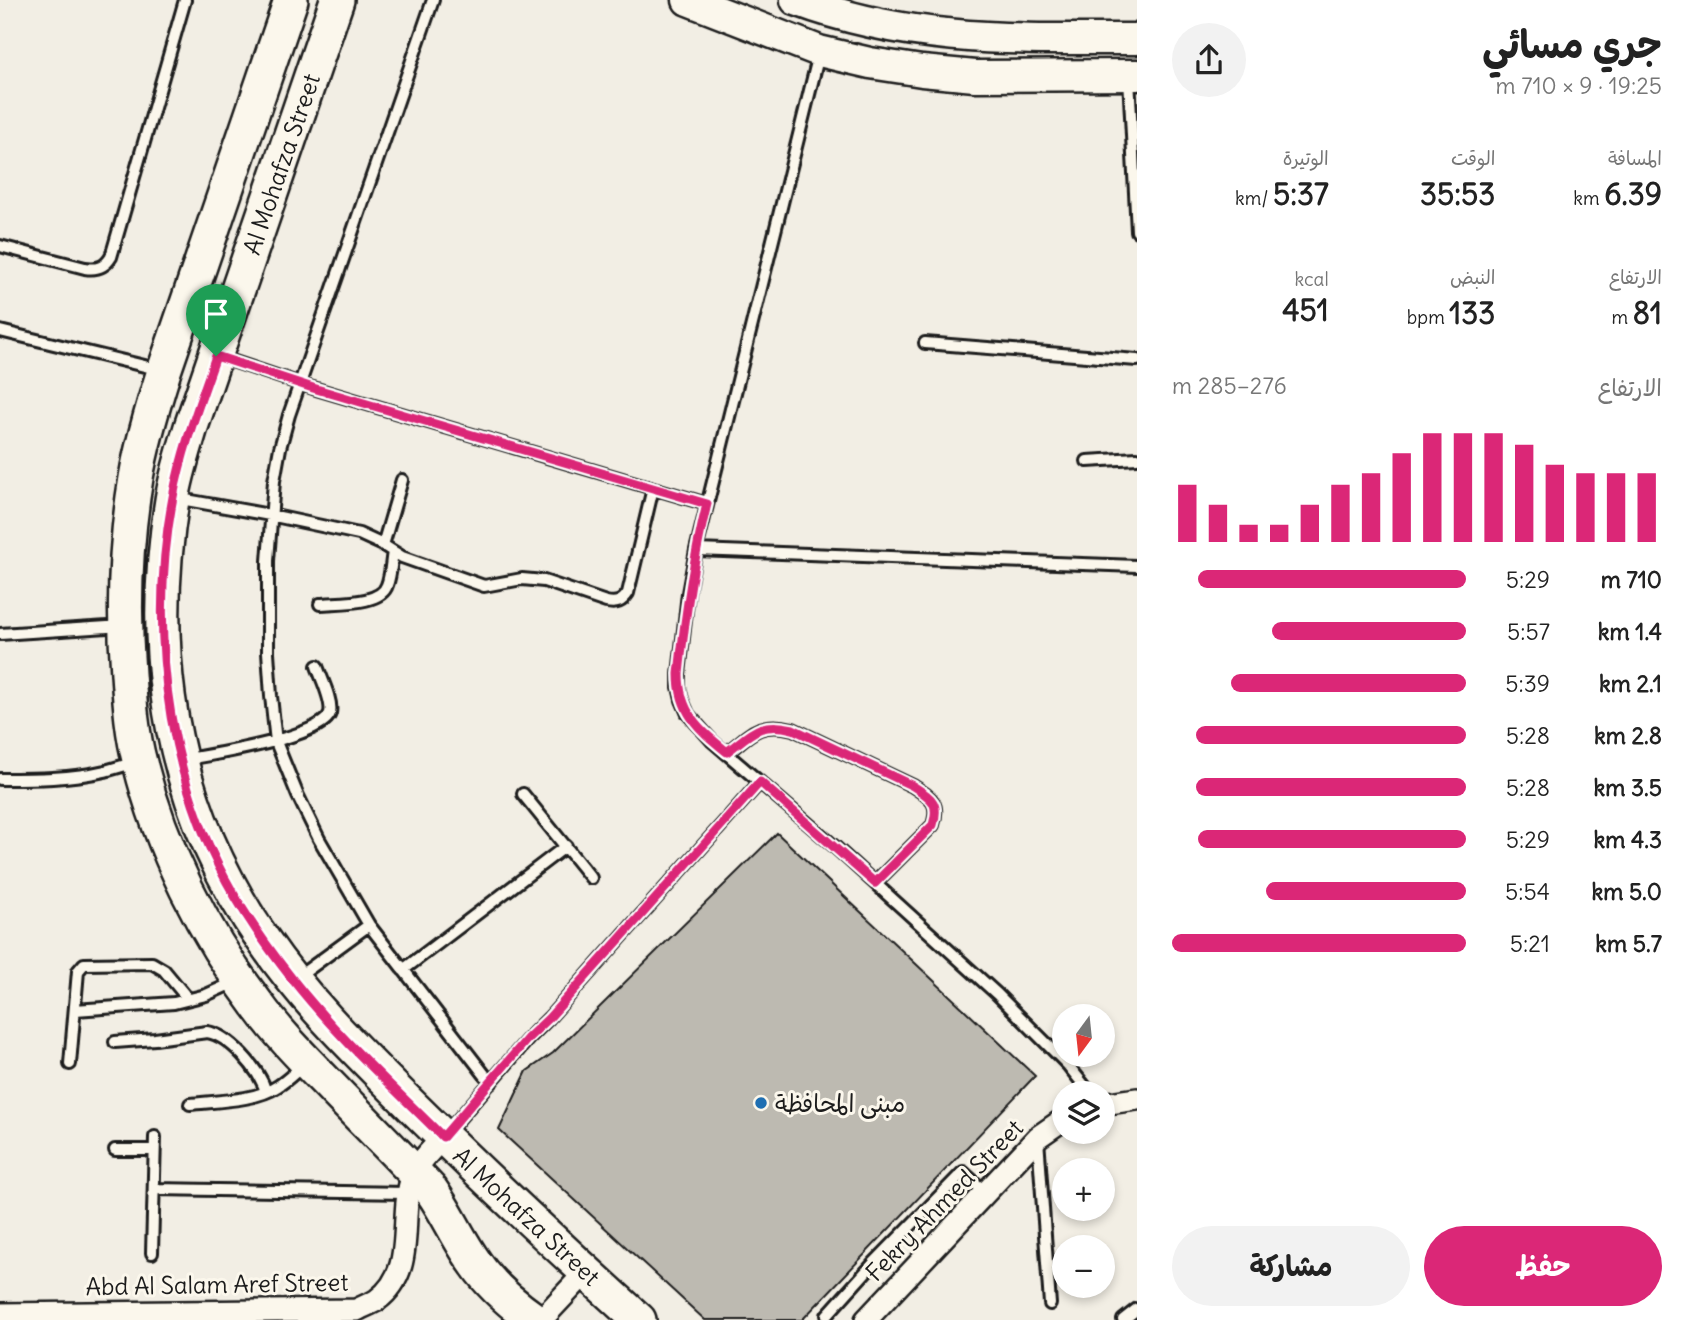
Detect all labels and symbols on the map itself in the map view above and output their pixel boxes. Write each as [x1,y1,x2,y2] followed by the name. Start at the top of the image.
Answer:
[236,70,326,258] street label: Al Mohafza Street
[186,284,246,356] pin
[1052,1004,1115,1068] north arrow
[775,1088,905,1119] place label: مبنى المحافظة
[753,1095,769,1111] marker: مبنى المحافظة
[859,1113,1029,1287] street label: Fekry Ahmed Street
[447,1140,607,1292] street label: Al Mohafza Street
[85,1267,349,1301] street label: Abd Al Salam Aref Street

